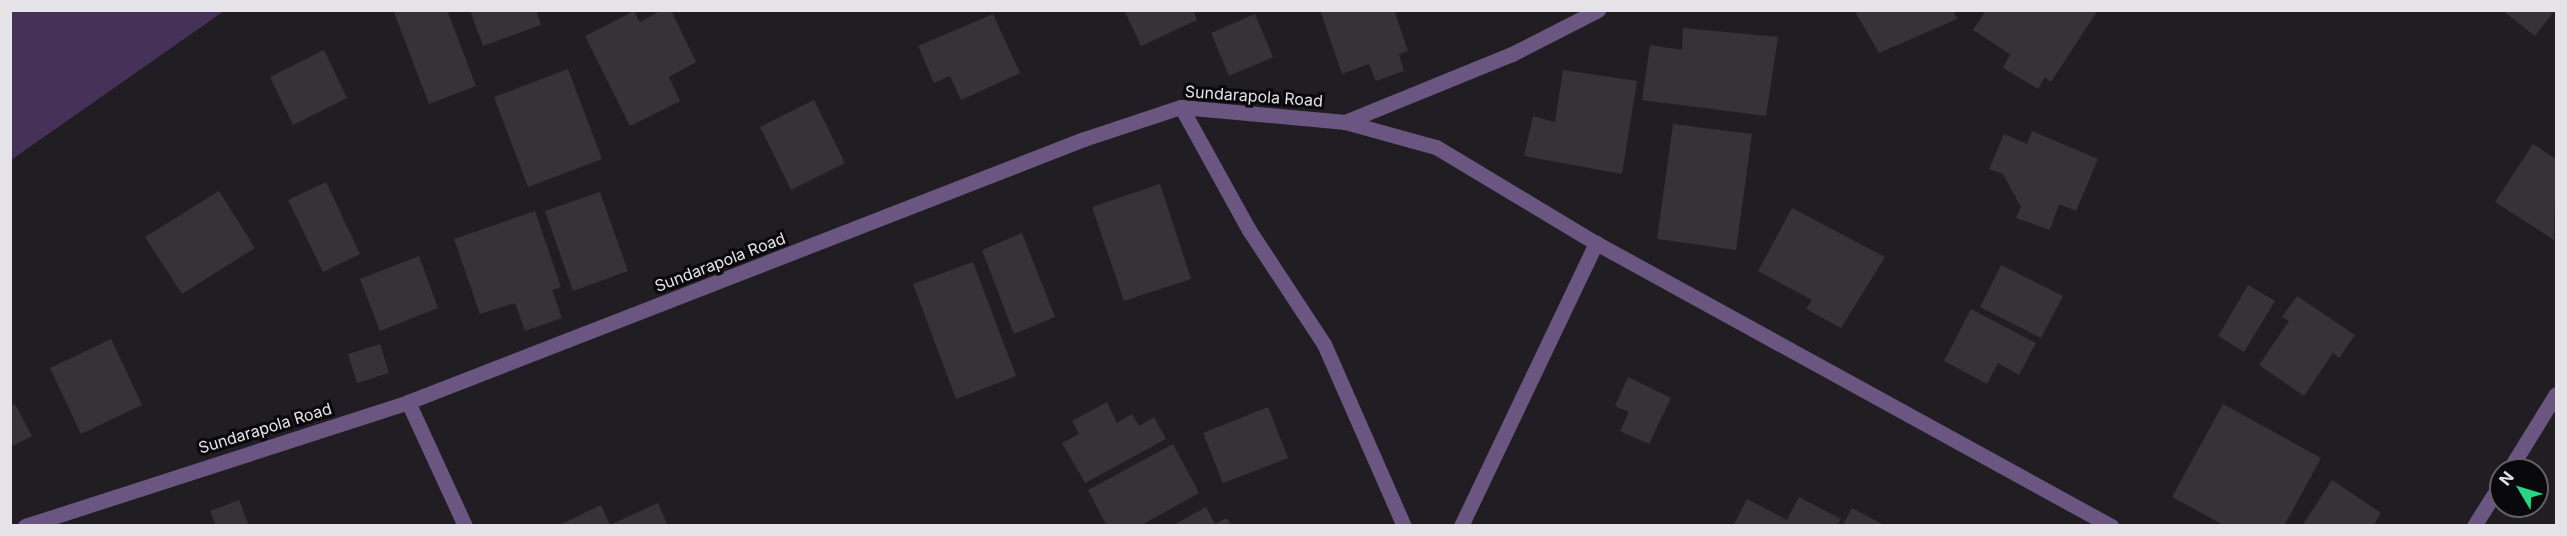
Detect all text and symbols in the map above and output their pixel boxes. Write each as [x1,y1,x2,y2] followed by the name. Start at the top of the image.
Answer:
[1184,82,1324,110] street label: Sundarapola Road
[652,228,788,296] street label: Sundarapola Road
[196,399,334,457] street label: Sundarapola Road
[2489,458,2549,518] north arrow
[2495,467,2518,489] text: N

